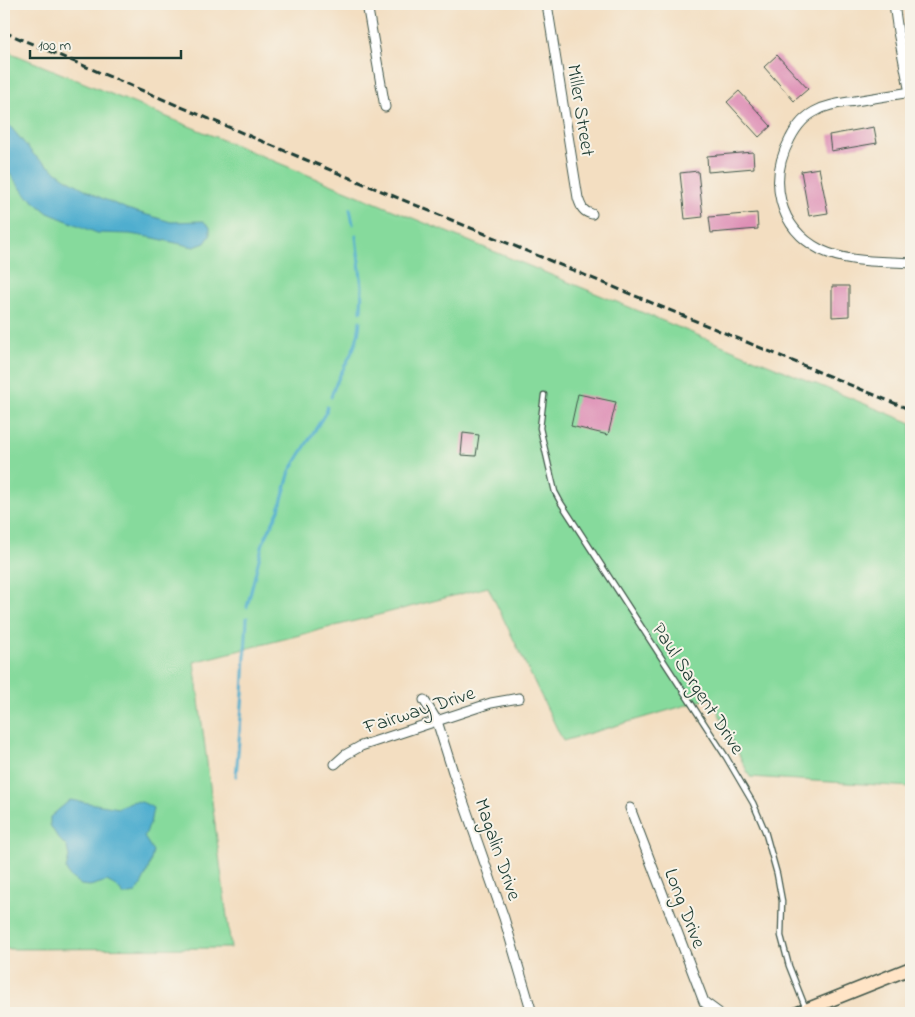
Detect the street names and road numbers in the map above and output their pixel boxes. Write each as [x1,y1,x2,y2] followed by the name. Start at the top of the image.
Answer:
[558,62,601,159] street label: Miller Street
[642,618,750,762] street label: Paul Sargent Drive
[359,680,479,743] street label: Fairway Drive
[465,795,528,905] street label: Magalin Drive
[654,865,712,953] street label: Long Drive

